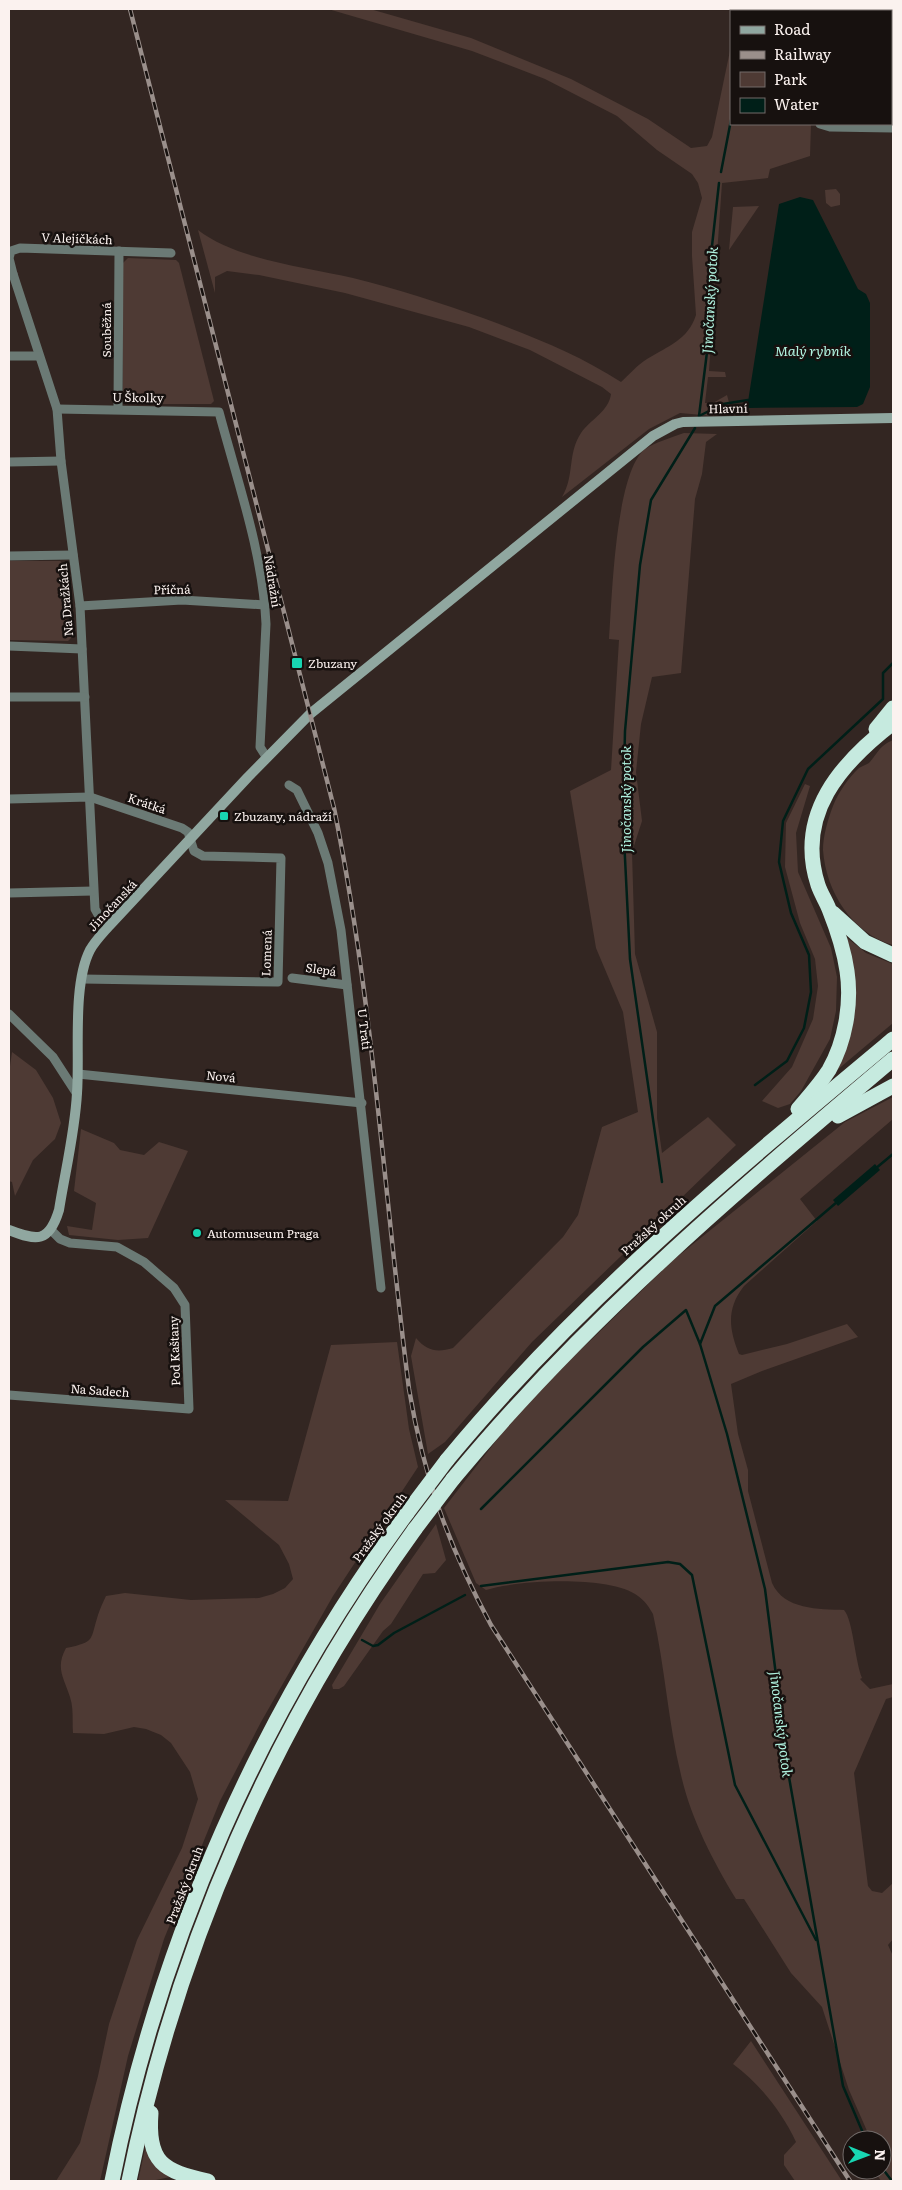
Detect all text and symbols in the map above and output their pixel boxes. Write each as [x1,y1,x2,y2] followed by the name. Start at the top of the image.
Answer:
[730,10,892,125] legend
[774,17,810,40] text: Road
[774,42,832,65] text: Railway
[774,67,808,90] text: Park
[774,92,819,115] text: Water
[41,228,113,248] street label: V Alejíčkách
[696,246,722,354] water label: Jinočanský potok
[97,302,115,358] street label: Souběžná
[775,340,852,360] water label: Malý rybník
[112,388,164,406] street label: U Školky
[708,399,748,417] street label: Hlavní
[260,553,286,609] street label: Nádražní
[53,563,77,637] street label: Na Dražkách
[153,580,191,598] street label: Příčná
[308,654,357,672] place label: Zbuzany
[290,656,304,670] marker: Zbuzany
[615,745,635,853] water label: Jinočanský potok
[125,788,169,818] street label: Krátká
[234,807,332,825] place label: Zbuzany, nádraží
[218,810,230,822] marker: Zbuzany, nádraží
[83,875,141,935] street label: Jinočanská
[256,929,276,977] street label: Lomená
[304,958,338,980] street label: Slepá
[354,1007,376,1051] street label: U Trati
[205,1065,237,1087] street label: Nová
[616,1191,690,1259] street label: Pražský okruh
[207,1224,319,1242] place label: Automuseum Praga
[191,1227,203,1239] marker: Automuseum Praga
[164,1316,184,1386] street label: Pod Kaštany
[70,1379,130,1401] street label: Na Sadech
[347,1488,411,1566] street label: Pražský okruh
[766,1670,799,1779] water label: Jinočanský potok
[161,1843,207,1927] street label: Pražský okruh
[842,2130,892,2180] north arrow
[871,2149,891,2162] text: N

